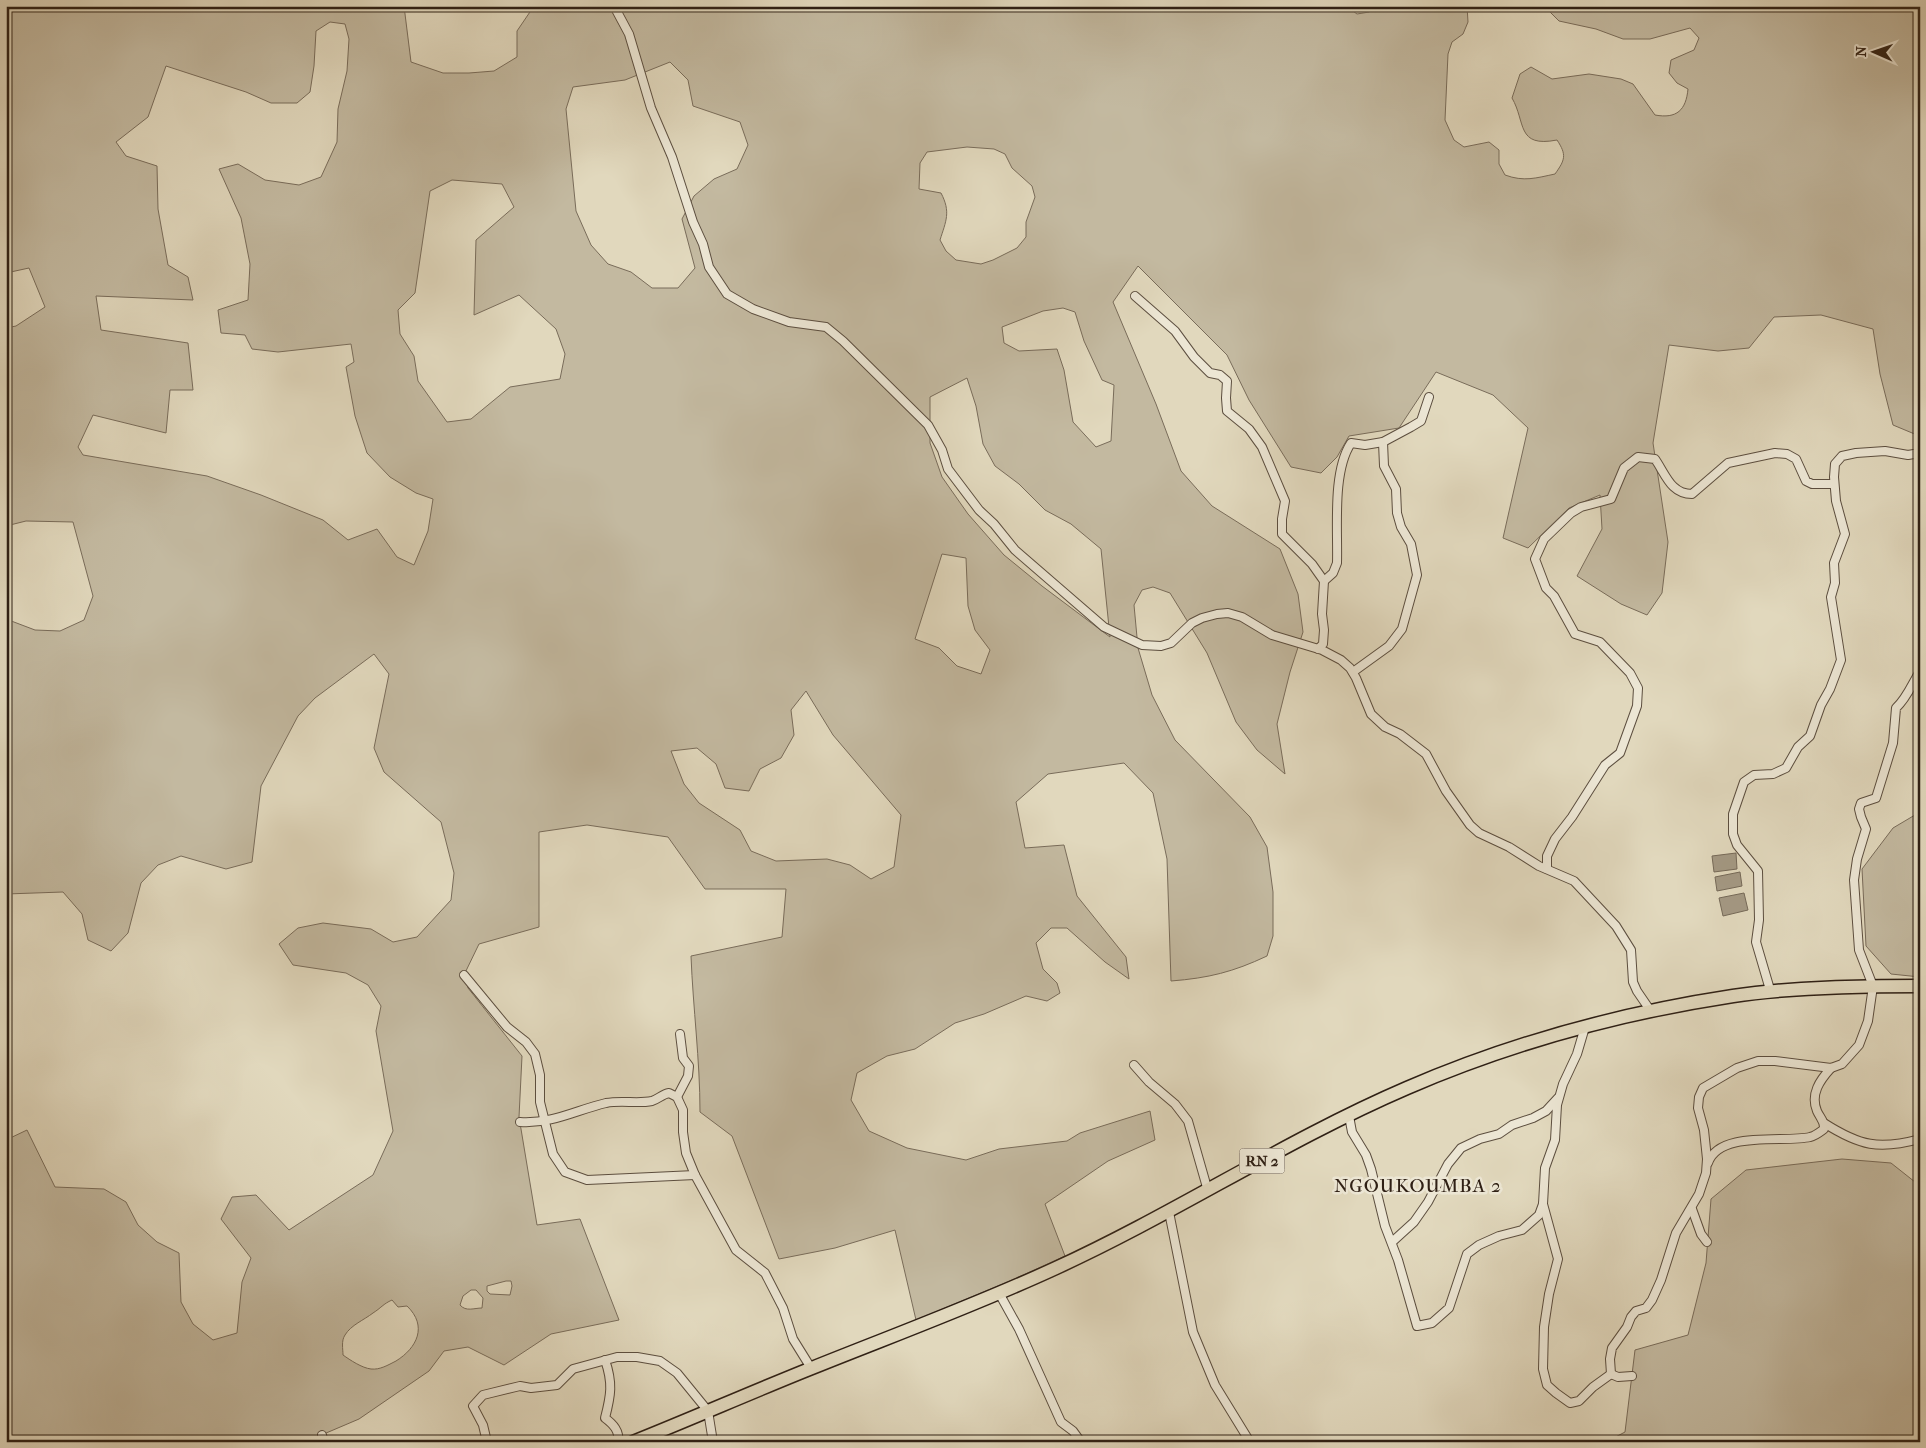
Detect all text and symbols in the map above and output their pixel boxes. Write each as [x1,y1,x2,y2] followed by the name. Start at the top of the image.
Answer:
[1848,28,1898,78] north arrow
[1853,46,1870,57] text: N
[1240,1148,1284,1174] road number: RN 2
[1334,1175,1502,1197] district label: NGOUKOUMBA 2

